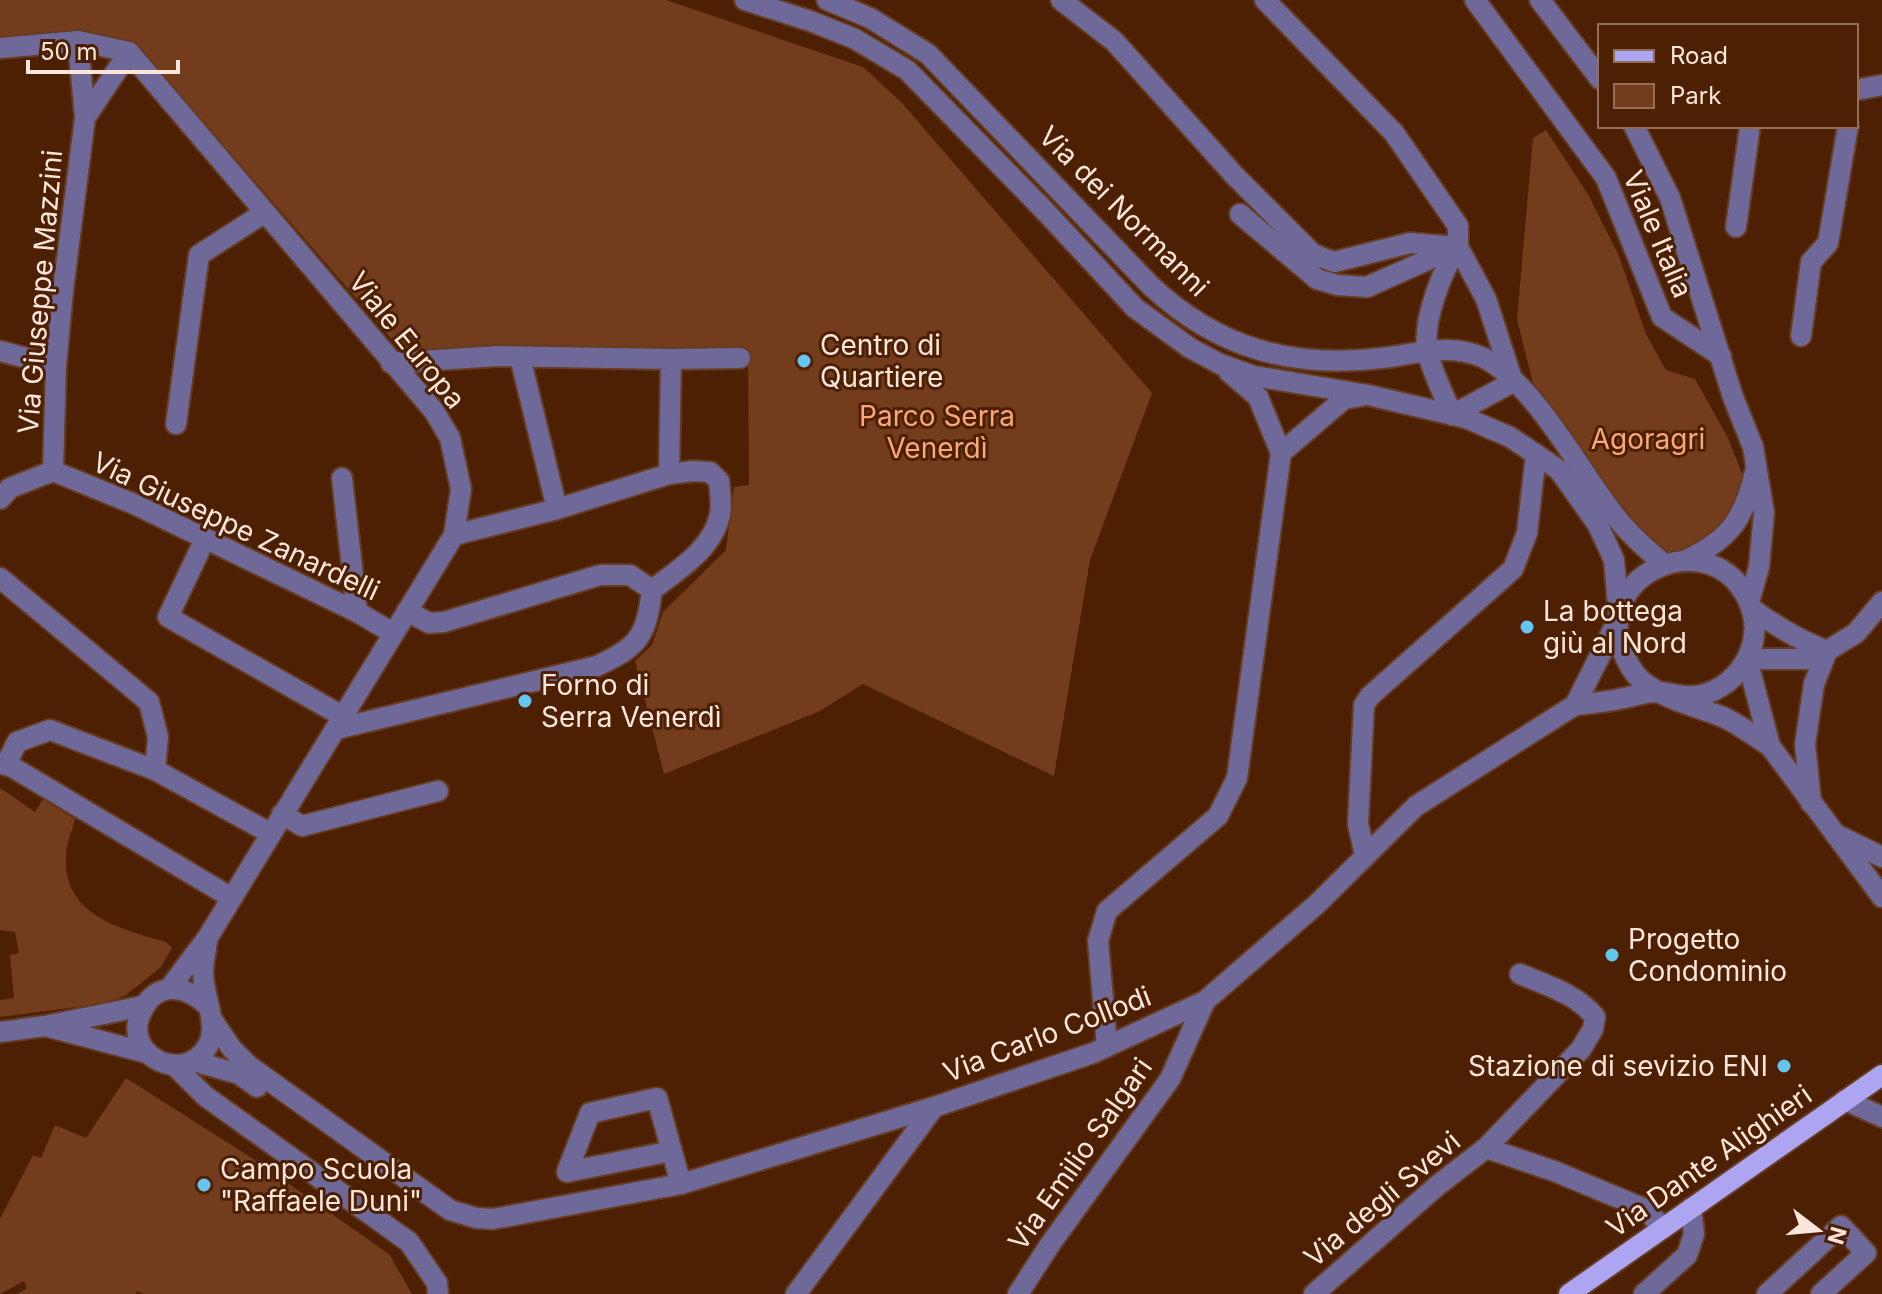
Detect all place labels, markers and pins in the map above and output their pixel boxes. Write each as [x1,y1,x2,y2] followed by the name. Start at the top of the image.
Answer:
[820,328,943,394] place label: Centro di Quartiere
[795,352,813,370] marker: Centro di Quartiere
[1543,594,1687,660] place label: La bottega giù al Nord
[1518,618,1536,636] marker: La bottega giù al Nord
[541,668,722,734] place label: Forno di Serra Venerdì
[516,692,534,710] marker: Forno di Serra Venerdì
[1628,922,1787,988] place label: Progetto Condominio
[1603,946,1621,964] marker: Progetto Condominio
[1468,1049,1768,1083] place label: Stazione di sevizio ENI
[1775,1057,1793,1075] marker: Stazione di sevizio ENI
[220,1152,422,1218] place label: Campo Scuola "Raffaele Duni"
[195,1176,213,1194] marker: Campo Scuola "Raffaele Duni"

